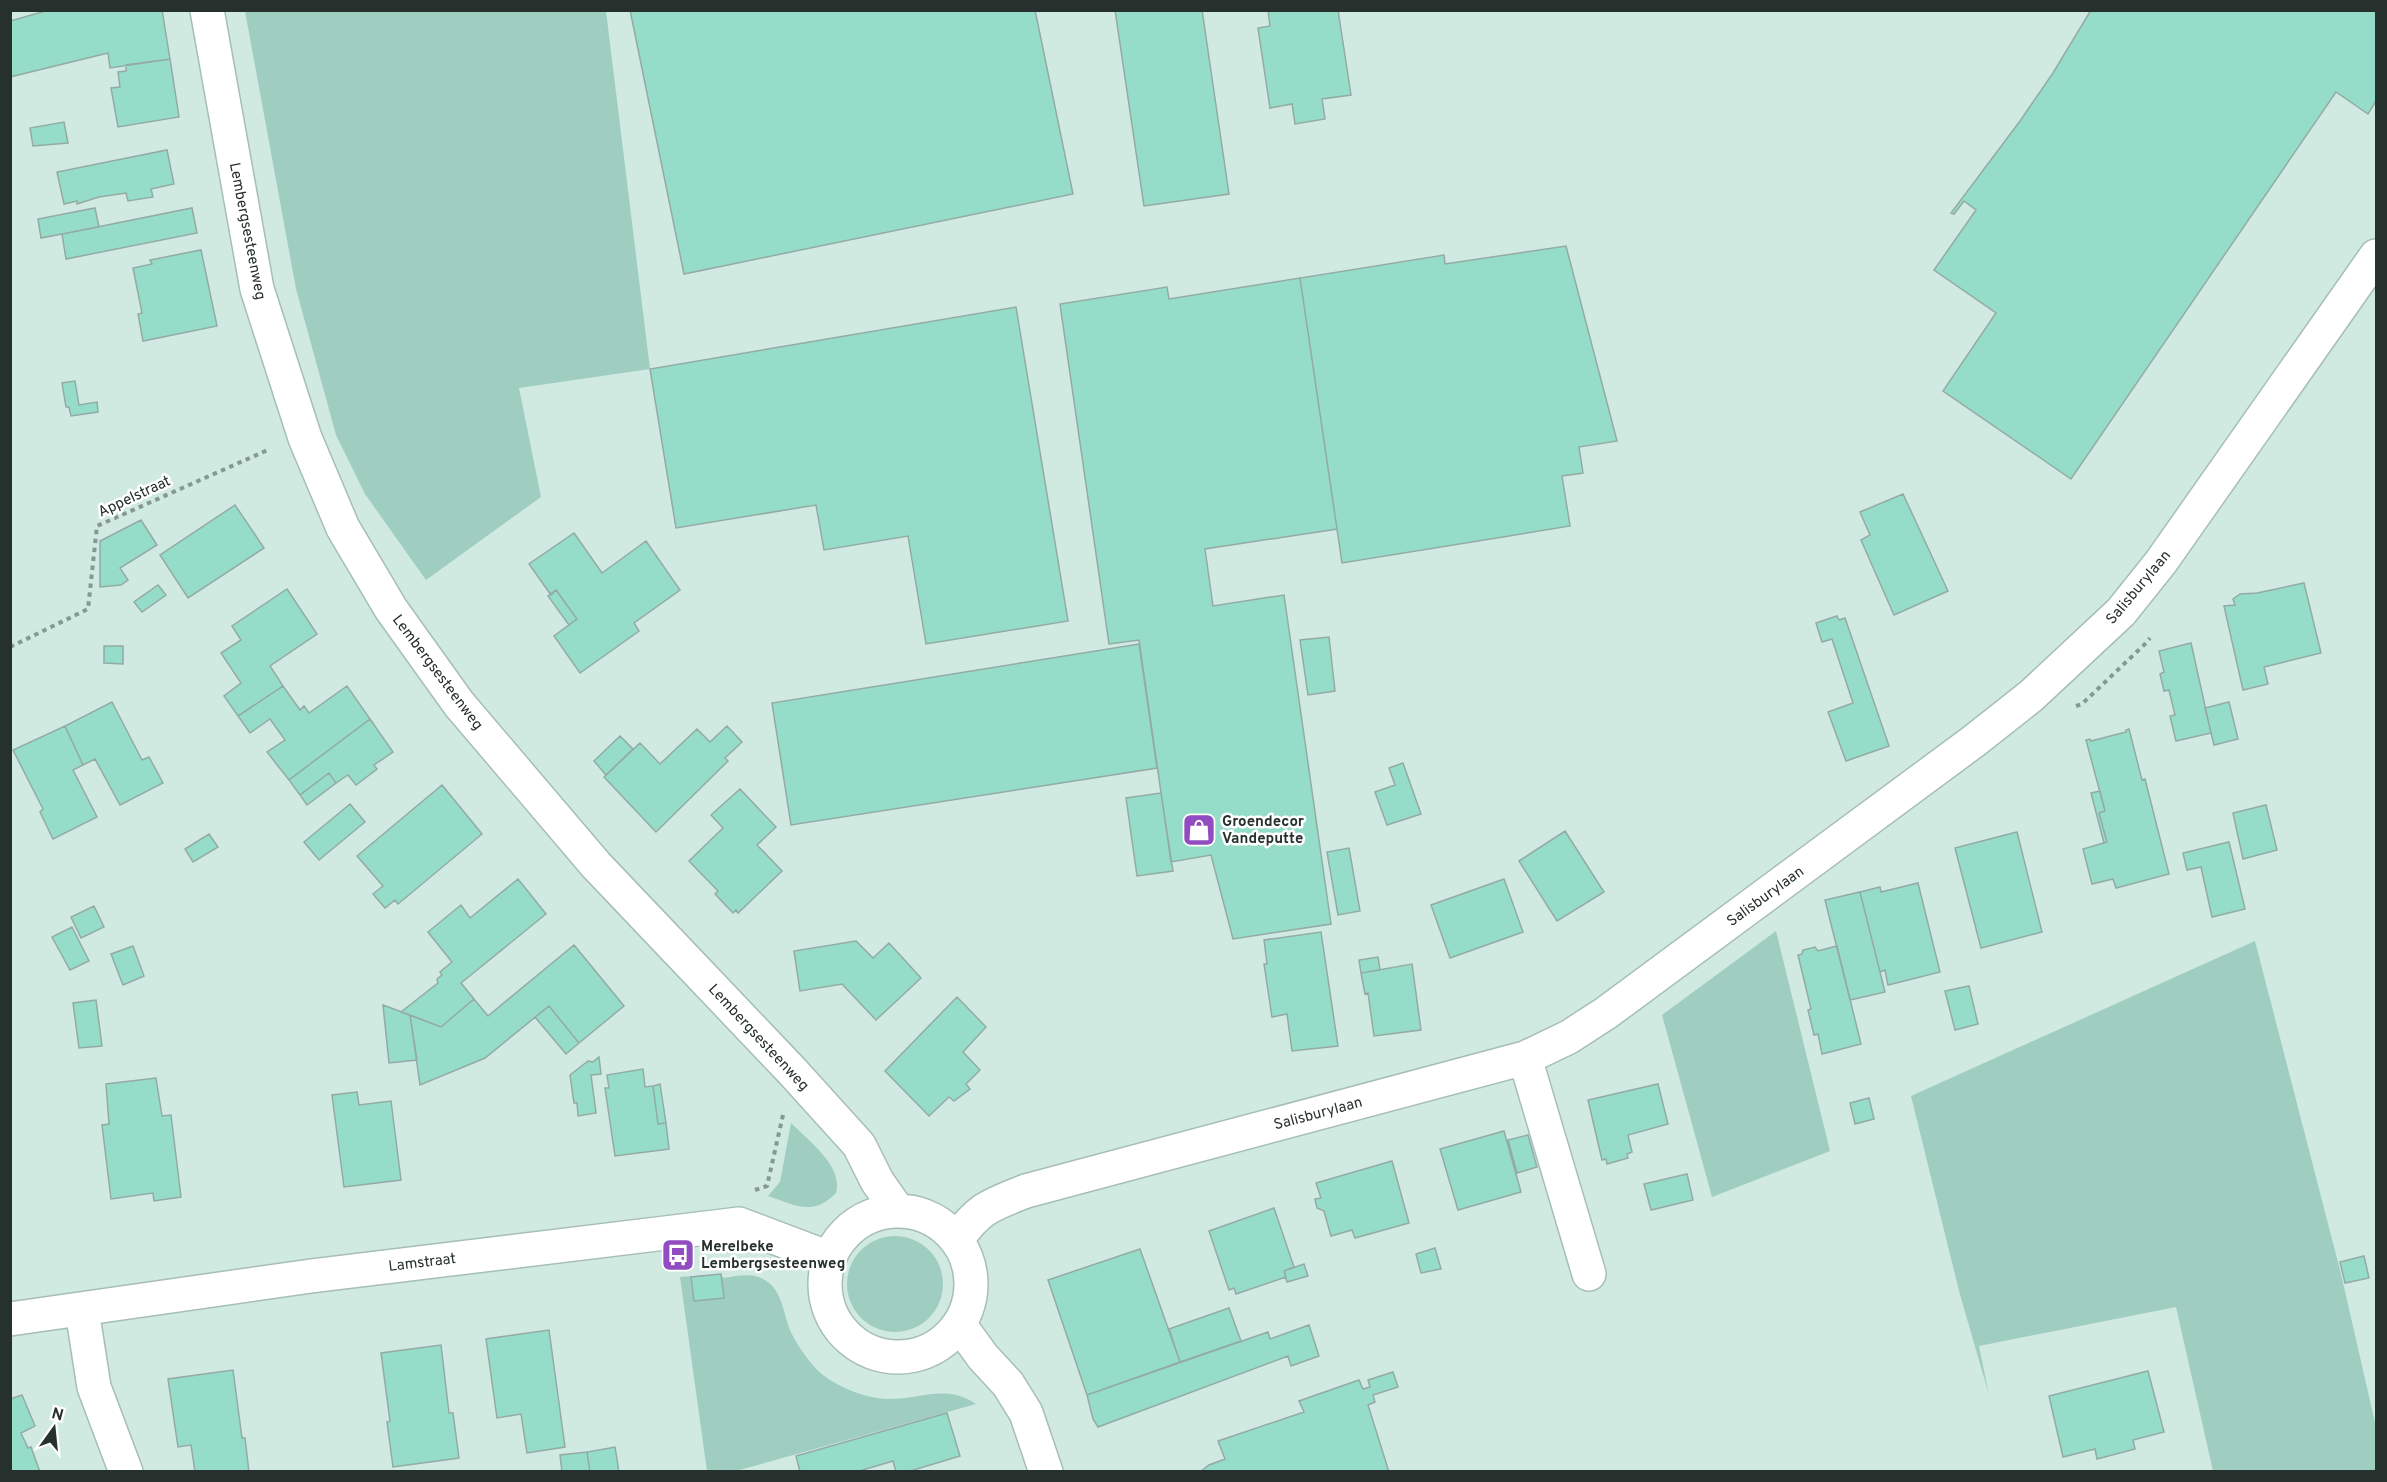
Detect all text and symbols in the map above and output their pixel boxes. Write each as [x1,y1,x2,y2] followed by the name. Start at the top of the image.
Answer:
[224,161,269,302] street label: Lembergsesteenweg
[95,472,174,522] street label: Appelstraat
[2103,547,2176,629] street label: Salisburylaan
[387,611,486,734] street label: Lembergsesteenweg
[1181,812,1217,848] shop icon: Groendecor Vandeputte
[1222,813,1305,849] place label: Groendecor Vandeputte
[1724,863,1808,932] street label: Salisburylaan
[703,981,812,1096] street label: Lembergsesteenweg
[1272,1094,1365,1135] street label: Salisburylaan
[660,1237,696,1273] bus stop icon: Merelbeke Lembergsesteenweg
[701,1238,845,1274] place label: Merelbeke Lembergsesteenweg
[387,1250,457,1277] street label: Lamstraat
[24,1398,84,1458] north arrow
[49,1404,66,1427] text: N

